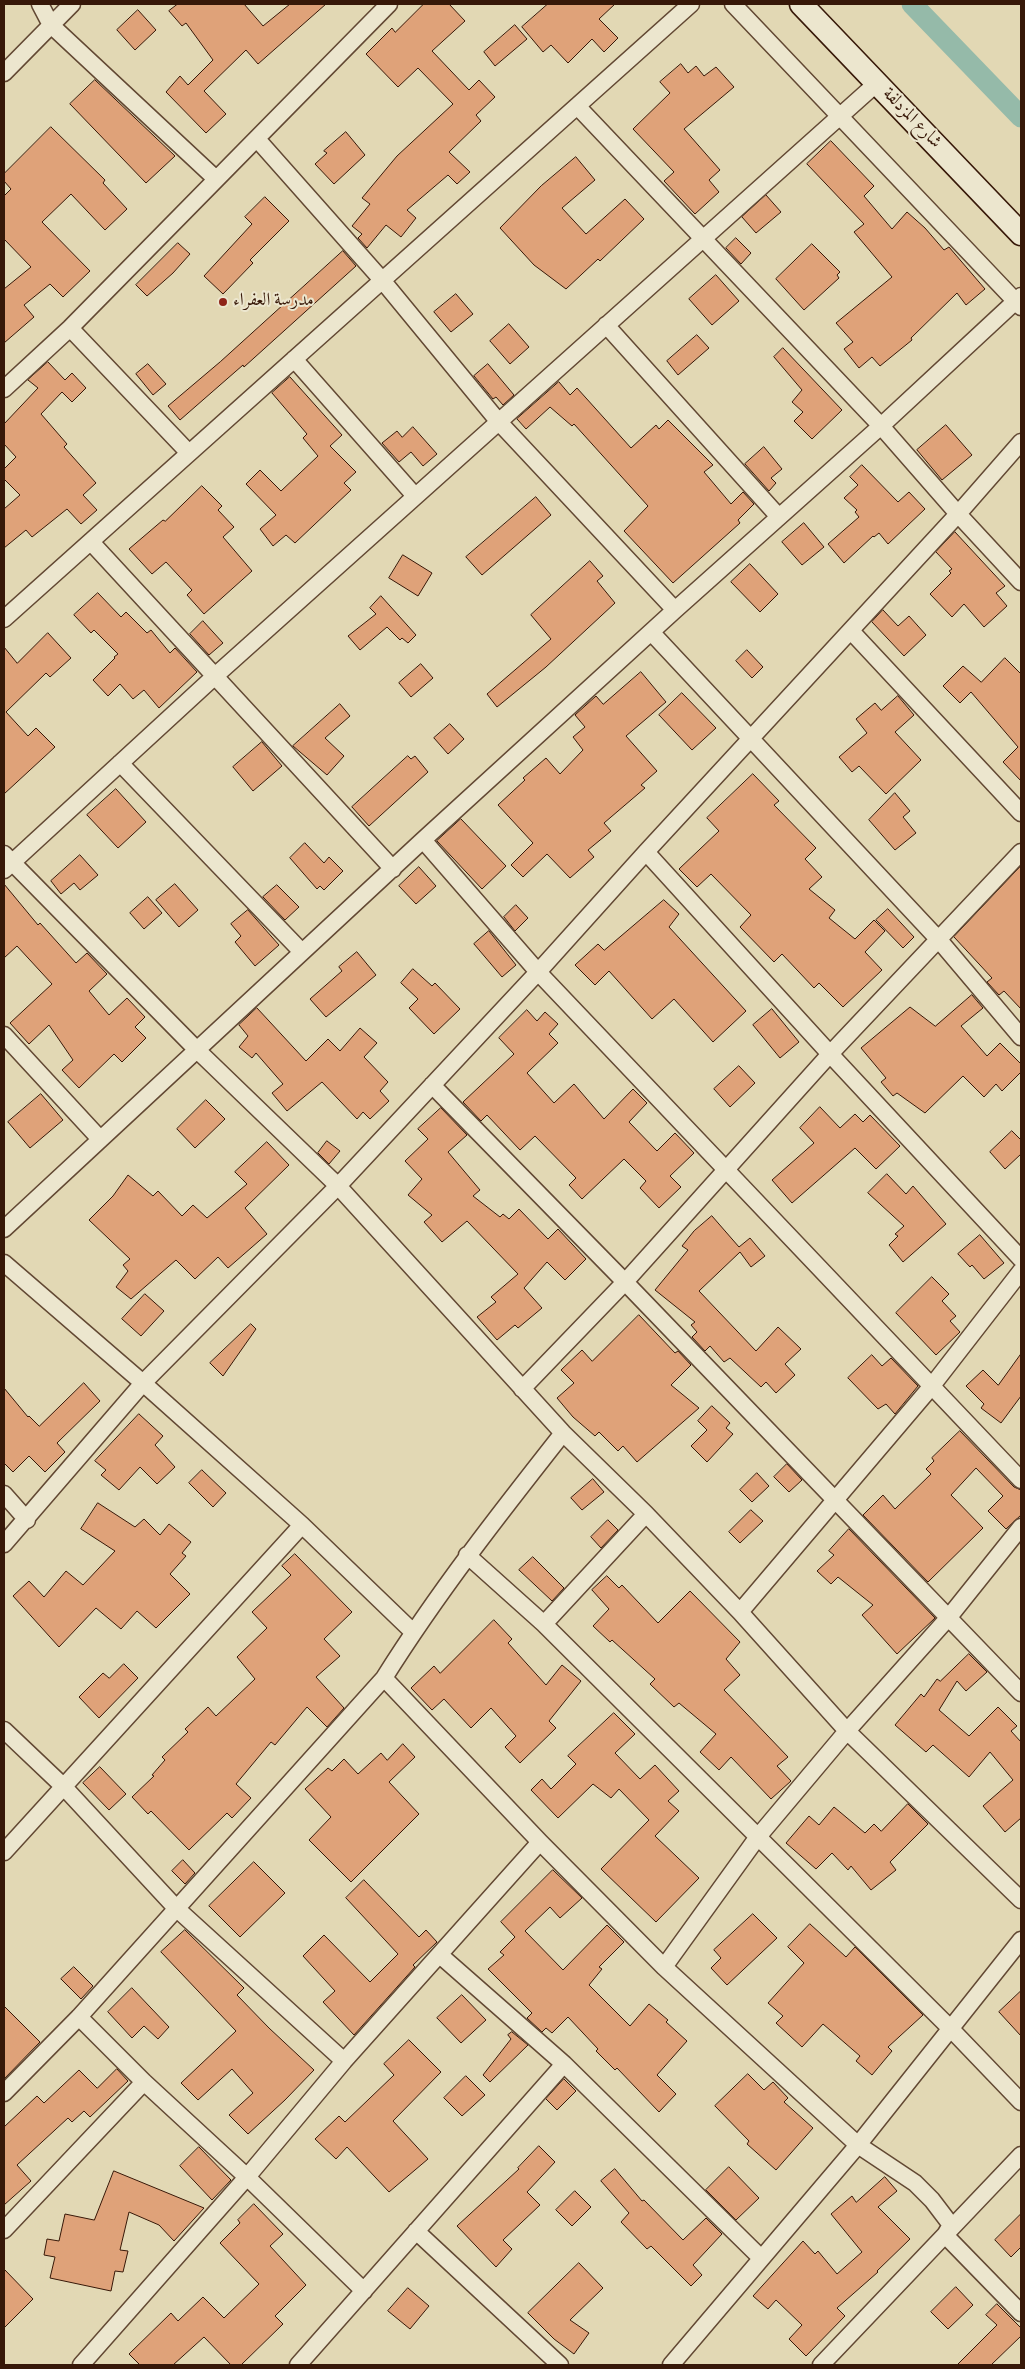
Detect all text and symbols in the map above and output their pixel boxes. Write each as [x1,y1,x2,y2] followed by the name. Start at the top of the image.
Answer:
[877,84,945,154] street label: شارع المزدلفة
[233,291,314,313] place label: مدرسة العفراء
[217,296,229,308] marker: مدرسة العفراء

